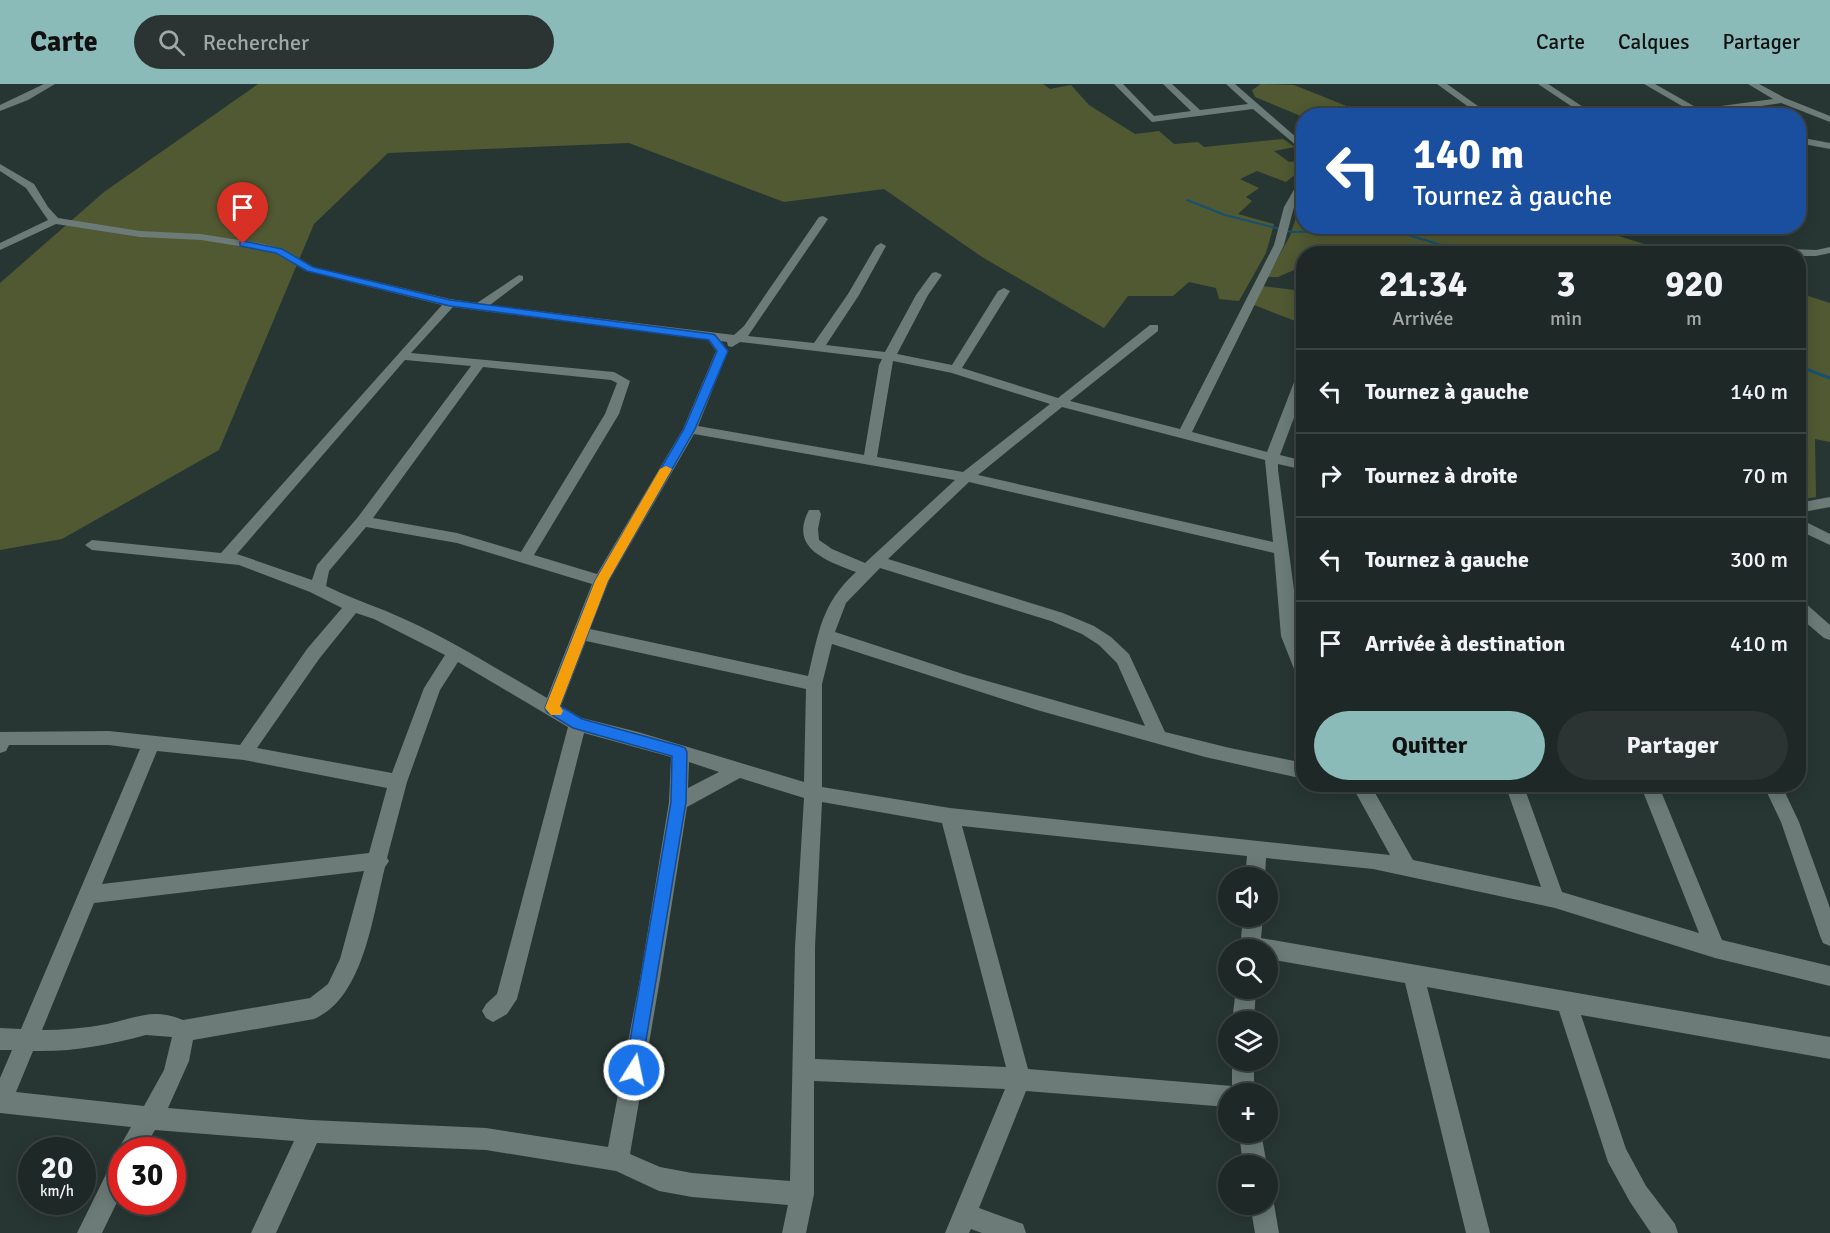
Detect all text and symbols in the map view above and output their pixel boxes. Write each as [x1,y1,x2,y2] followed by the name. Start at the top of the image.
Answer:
[134,15,554,69] search box
[30,25,98,59] text: Carte
[155,26,188,59] icon: search
[203,29,309,56] text: Rechercher
[1536,29,1585,55] text: Carte
[1618,29,1689,55] text: Calques
[1722,29,1800,55] text: Partager
[1413,129,1524,180] text: 140 m
[1314,132,1392,210] icon: left
[1413,180,1612,213] text: Tournez à gauche
[217,182,268,244] pin
[226,191,259,224] icon: arrive
[1379,262,1467,307] text: 21:34
[1556,262,1576,307] text: 3
[1665,262,1723,307] text: 920
[1392,306,1454,331] text: Arrivée
[1550,306,1582,331] text: min
[1686,306,1702,331] text: m
[1314,375,1347,408] icon: left
[1365,378,1529,405] text: Tournez à gauche
[1730,378,1788,405] text: 140 m
[1314,459,1347,492] icon: right
[1365,462,1518,489] text: Tournez à droite
[1742,462,1788,489] text: 70 m
[1314,543,1347,576] icon: left
[1365,546,1529,573] text: Tournez à gauche
[1730,546,1788,573] text: 300 m
[1314,627,1347,660] icon: arrive
[1365,630,1565,657] text: Arrivée à destination
[1730,630,1788,657] text: 410 m
[1314,711,1545,780] button: Quitter
[1557,711,1788,780] button: Partager
[1218,867,1278,1215] map controls
[1218,867,1278,927] button: sound
[1218,939,1278,999] button: search
[1218,1011,1278,1071] button: layers
[602,1038,666,1102] position arrow
[1218,1083,1278,1143] button: +
[108,1137,186,1215] speed limit sign: 30
[41,1150,73,1187] text: 20
[1218,1155,1278,1215] button: −
[40,1182,74,1200] text: km/h

